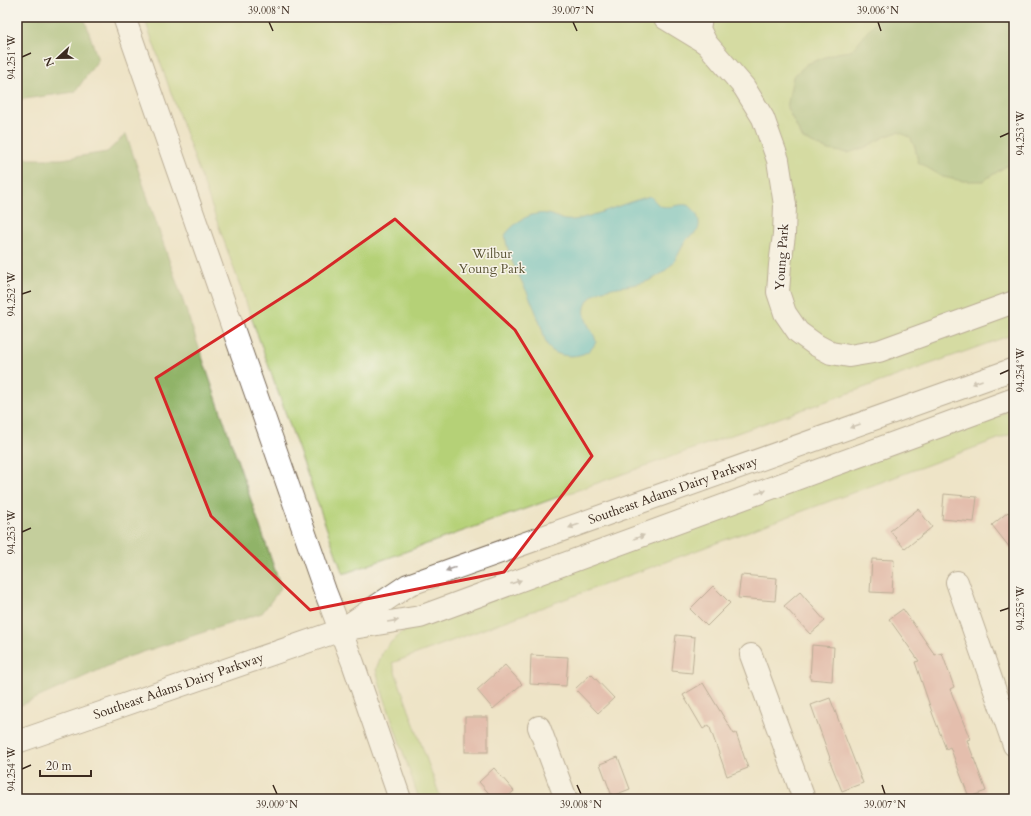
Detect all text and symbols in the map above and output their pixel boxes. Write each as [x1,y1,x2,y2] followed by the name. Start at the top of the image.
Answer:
[248,4,290,18] text: 39.008°N
[552,4,594,18] text: 39.007°N
[857,4,899,18] text: 39.006°N
[5,34,19,79] text: 94.251°W
[38,38,78,78] north arrow
[40,54,58,69] text: N
[1014,110,1028,155] text: 94.253°W
[771,223,793,291] street label: Young Park
[458,245,526,278] park label: Wilbur Young Park
[5,271,19,316] text: 94.252°W
[1014,347,1028,392] text: 94.254°W
[971,380,983,386] one-way arrow
[848,423,860,429] one-way arrow
[586,452,761,529] street label: Southeast Adams Dairy Parkway
[755,489,767,495] one-way arrow
[5,509,19,554] text: 94.253°W
[568,523,580,529] one-way arrow
[633,533,645,539] one-way arrow
[445,566,457,572] one-way arrow
[511,578,523,584] one-way arrow
[1014,585,1028,630] text: 94.255°W
[387,618,399,624] one-way arrow
[91,648,266,724] street label: Southeast Adams Dairy Parkway
[5,746,19,791] text: 94.254°W
[40,752,91,778] scale bar
[46,758,73,774] text: 20 m
[256,798,298,812] text: 39.009°N
[560,798,602,812] text: 39.008°N
[864,798,906,812] text: 39.007°N

